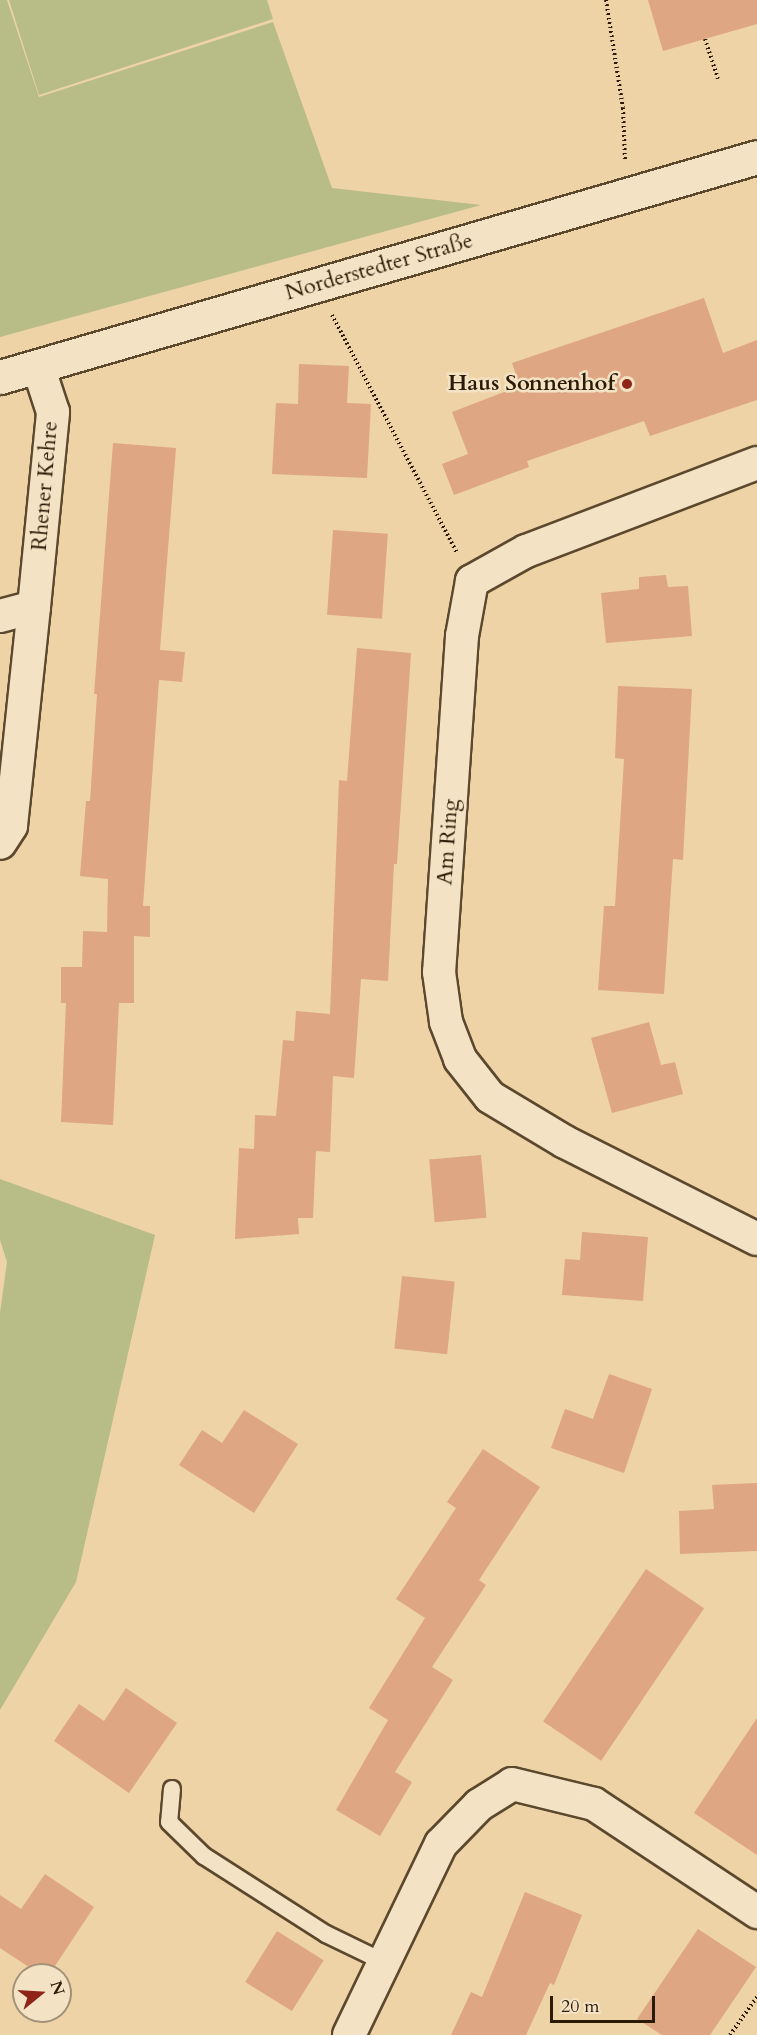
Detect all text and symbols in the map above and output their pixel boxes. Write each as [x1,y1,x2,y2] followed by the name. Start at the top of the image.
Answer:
[282,228,476,306] street label: Norderstedter Straße
[448,371,615,397] place label: Haus Sonnenhof
[620,377,634,391] marker: Haus Sonnenhof
[26,420,64,552] street label: Rhener Kehre
[432,798,464,886] street label: Am Ring
[12,1963,72,2023] north arrow
[45,1978,70,1998] text: N
[553,1984,658,2022] scale bar
[561,1994,600,2019] text: 20 m

